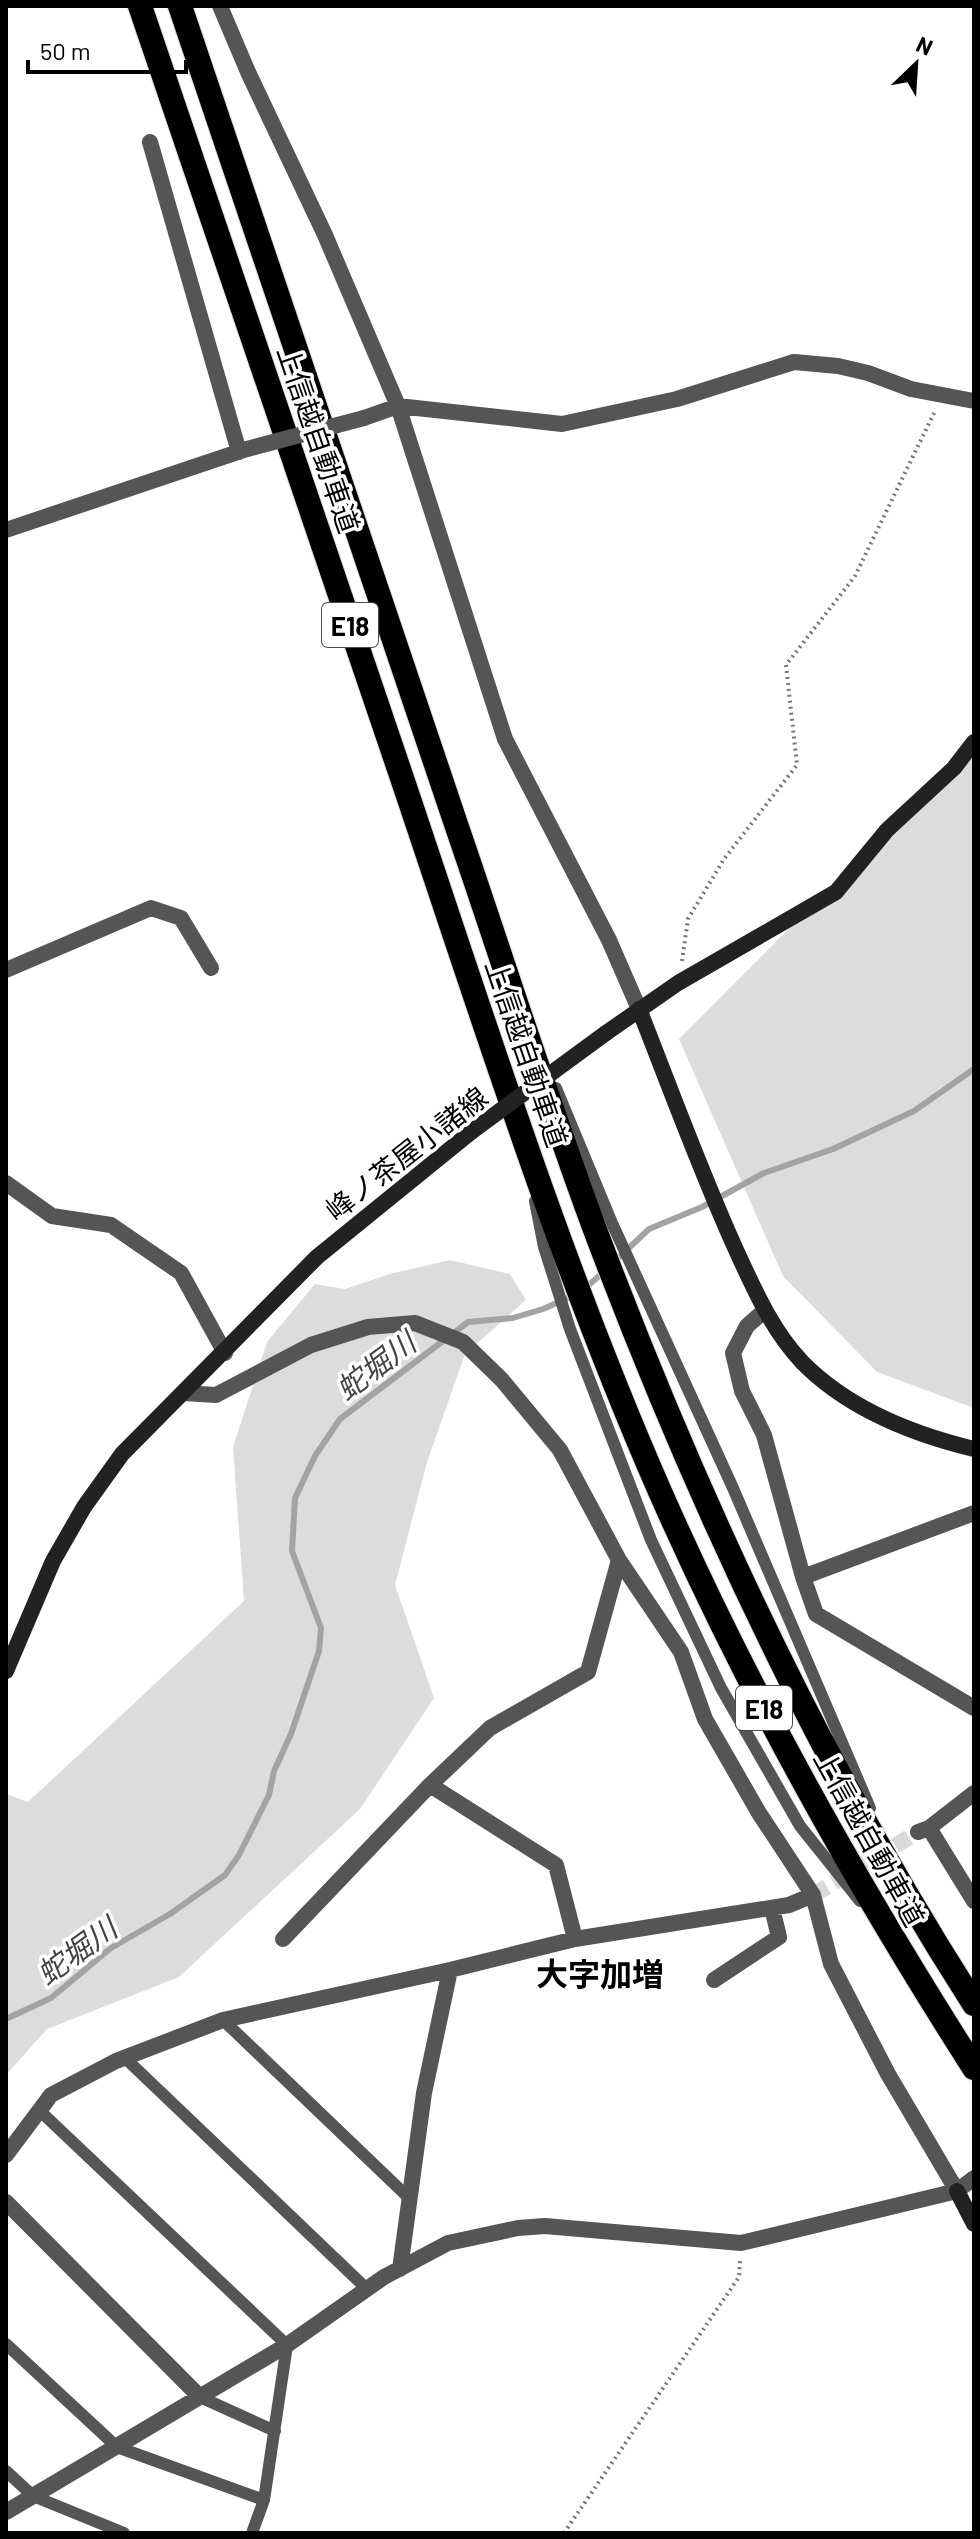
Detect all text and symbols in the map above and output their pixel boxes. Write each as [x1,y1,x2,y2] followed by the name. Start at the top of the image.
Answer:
[28,24,186,74] scale bar
[876,24,956,104] north arrow
[913,30,937,60] text: N
[40,36,91,65] text: 50 m
[271,341,367,537] street label: 上信越自動車道
[322,603,378,647] road number: E18
[479,955,575,1151] street label: 上信越自動車道
[318,1079,494,1227] street label: 峰ノ茶屋小諸線
[328,1322,424,1406] water label: 蛇堀川
[736,1686,792,1730] road number: E18
[808,1744,932,1932] street label: 上信越自動車道
[29,1907,125,1991] water label: 蛇堀川
[536,1954,664,1992] district label: 大字加増

